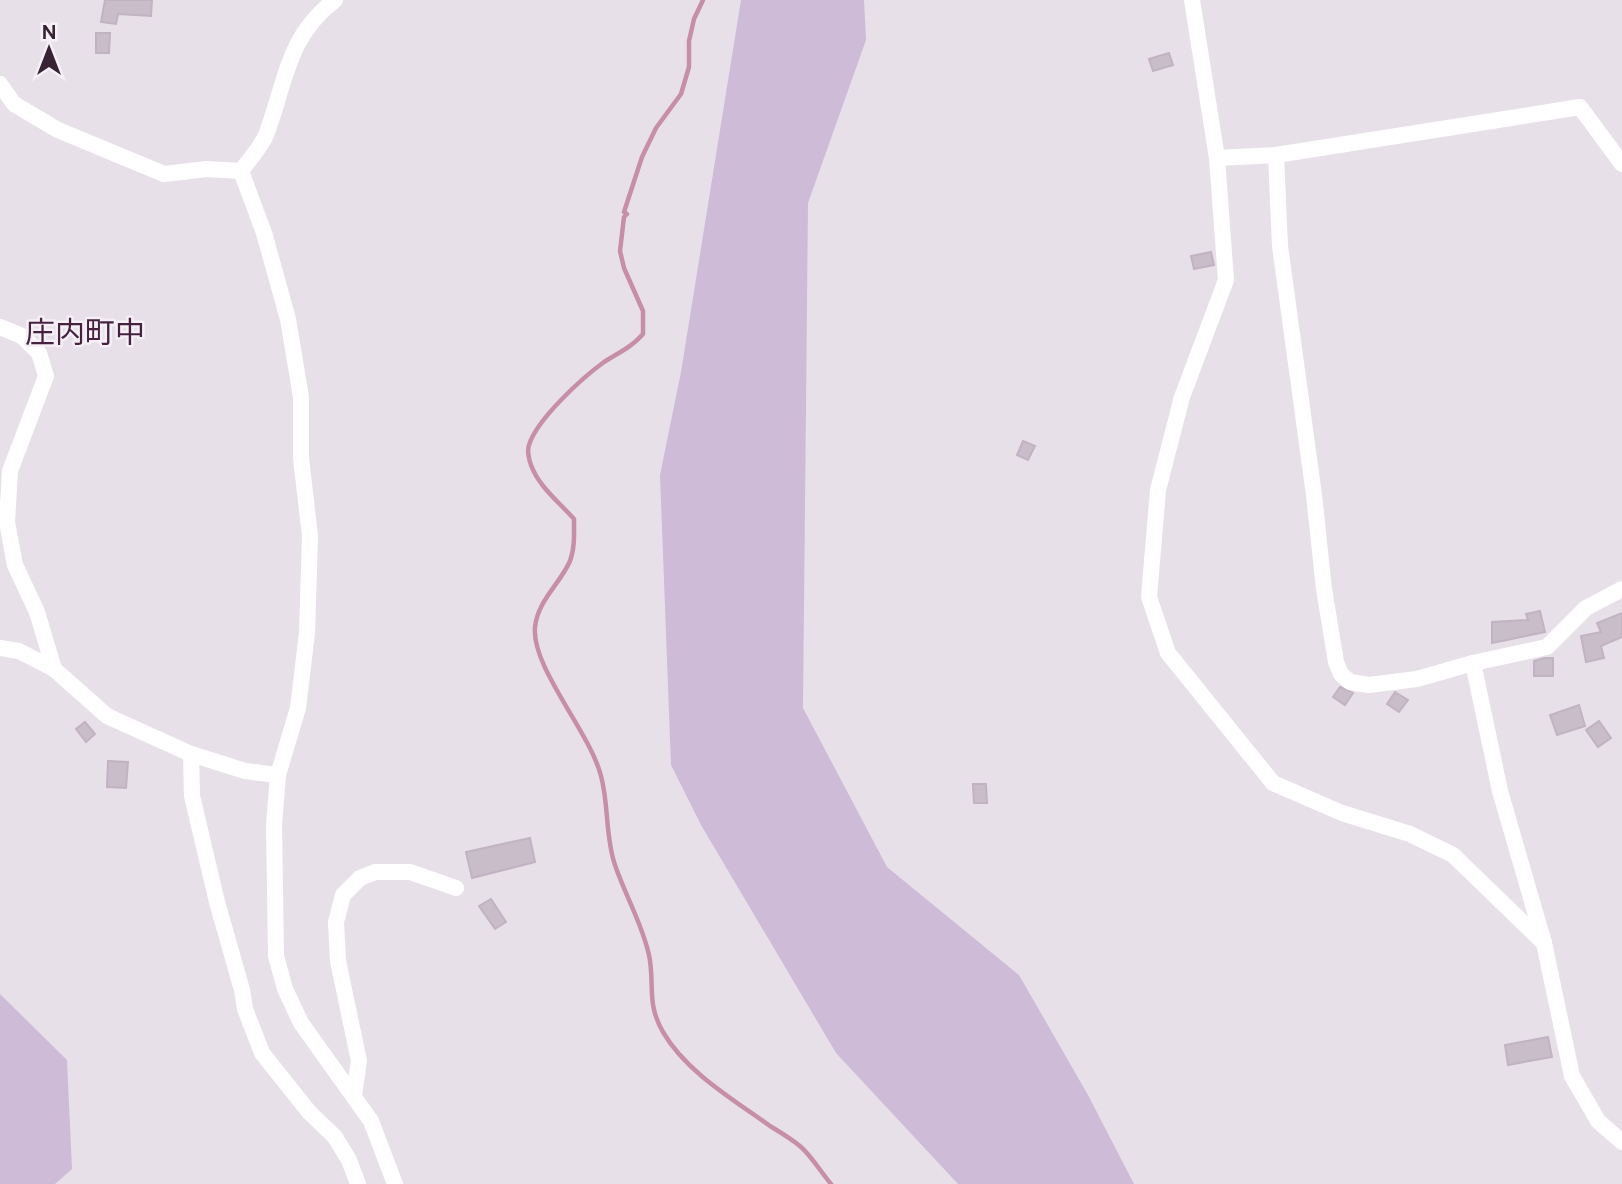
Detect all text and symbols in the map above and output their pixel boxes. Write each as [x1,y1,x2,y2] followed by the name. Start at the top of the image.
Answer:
[14,14,84,84] north arrow
[42,21,56,44] text: N
[25,314,145,351] district label: 庄内町中

